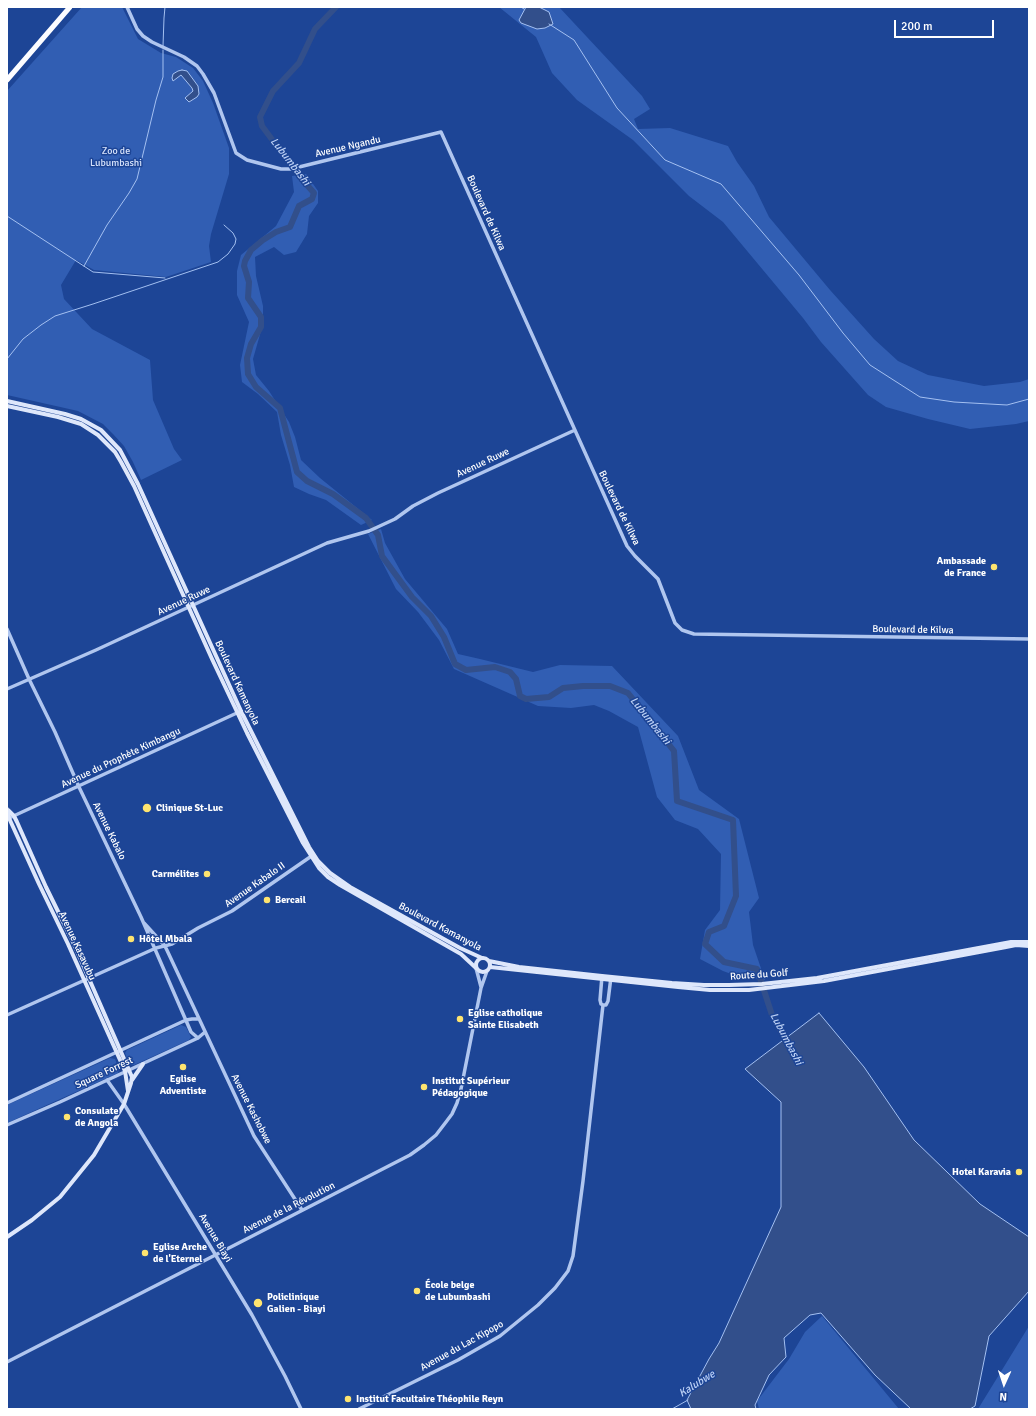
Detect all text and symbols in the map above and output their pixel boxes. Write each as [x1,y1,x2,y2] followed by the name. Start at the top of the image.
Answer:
[896,12,996,38] scale bar
[901,19,933,34] text: 200 m
[314,134,382,160] street label: Avenue Ngandu
[267,135,313,189] water label: Lubumbashi
[90,145,142,168] park label: Zoo de Lubumbashi
[464,173,508,253] street label: Boulevard de Kilwa
[455,446,511,480] street label: Avenue Ruwe
[596,469,642,547] street label: Boulevard de Kilwa
[937,555,986,578] place label: Ambassade de France
[989,562,999,572] marker: Ambassade de France
[156,584,212,618] street label: Avenue Ruwe
[872,623,954,637] street label: Boulevard de Kilwa
[212,639,262,727] street label: Boulevard Kamanyola
[627,695,673,747] water label: Lubumbashi
[59,725,183,791] street label: Avenue du Prophète Kimbangu
[90,800,128,862] street label: Avenue Kabalo
[141,802,153,814] marker: Clinique St-Luc
[156,802,223,814] place label: Clinique St-Luc
[222,860,288,910] street label: Avenue Kabalo II
[152,868,199,880] place label: Carmélites
[202,869,212,879] marker: Carmélites
[275,894,306,906] place label: Bercail
[262,895,272,905] marker: Bercail
[396,900,484,954] street label: Boulevard Kamanyola
[56,910,98,982] street label: Avenue Kasavubu
[139,933,192,945] place label: Hôtel Mbala
[126,934,136,944] marker: Hôtel Mbala
[730,967,788,983] street label: Route du Golf
[468,1007,543,1030] place label: Eglise catholique Sainte Elisabeth
[767,1011,805,1067] water label: Lubumbashi
[455,1014,465,1024] marker: Eglise catholique Sainte Elisabeth
[73,1054,135,1092] street label: Square Forrest
[178,1062,188,1072] marker: Eglise Adventiste
[228,1072,274,1146] street label: Avenue Kashobwe
[160,1073,206,1096] place label: Eglise Adventiste
[432,1075,510,1098] place label: Institut Supérieur Pédagogique
[419,1082,429,1092] marker: Institut Supérieur Pédagogique
[75,1105,118,1128] place label: Consulate de Angola
[62,1112,72,1122] marker: Consulate de Angola
[952,1166,1011,1178] place label: Hotel Karavia
[1014,1167,1024,1177] marker: Hotel Karavia
[241,1180,337,1236] street label: Avenue de la Révolution
[196,1211,234,1265] street label: Avenue Biayi
[153,1241,207,1264] place label: Eglise Arche de l'Eternel
[140,1248,150,1258] marker: Eglise Arche de l'Eternel
[425,1279,490,1302] place label: École belge de Lubumbashi
[412,1286,422,1296] marker: École belge de Lubumbashi
[267,1291,325,1314] place label: Policlinique Galien - Biayi
[252,1297,264,1309] marker: Policlinique Galien - Biayi
[418,1318,506,1374] street label: Avenue du Lac Kipopo
[984,1364,1024,1404] north arrow
[676,1368,718,1400] water label: Kalubwe
[999,1390,1008,1403] text: N
[356,1393,503,1405] place label: Institut Facultaire Théophile Reyn
[343,1394,353,1404] marker: Institut Facultaire Théophile Reyn

